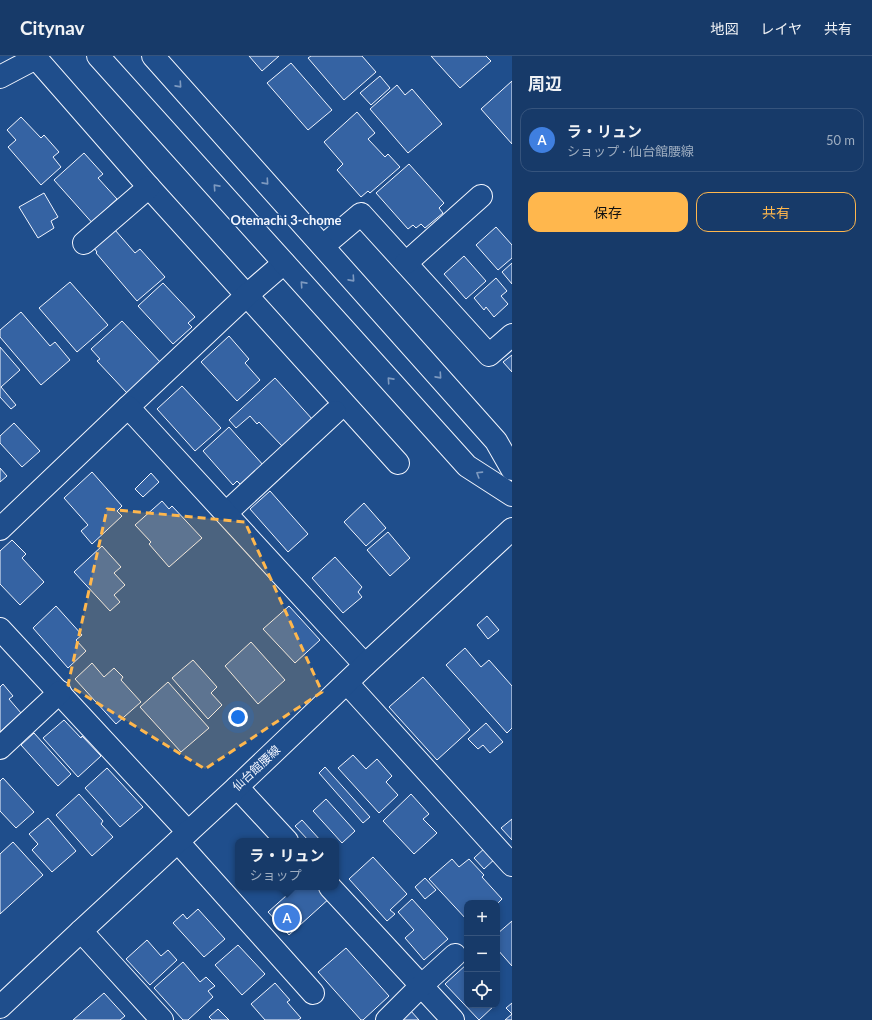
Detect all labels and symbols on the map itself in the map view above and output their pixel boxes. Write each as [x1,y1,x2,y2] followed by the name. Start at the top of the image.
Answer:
[175,80,182,88] one-way arrow
[261,177,268,185] one-way arrow
[213,184,220,192] one-way arrow
[230,212,342,228] district label: Otemachi 3-chome
[348,274,355,282] one-way arrow
[300,281,307,288] one-way arrow
[434,372,441,379] one-way arrow
[387,377,394,385] one-way arrow
[476,471,483,479] one-way arrow
[228,707,248,727] your location
[229,742,283,794] street label: 仙台館腰線
[274,903,300,933] pin: A

